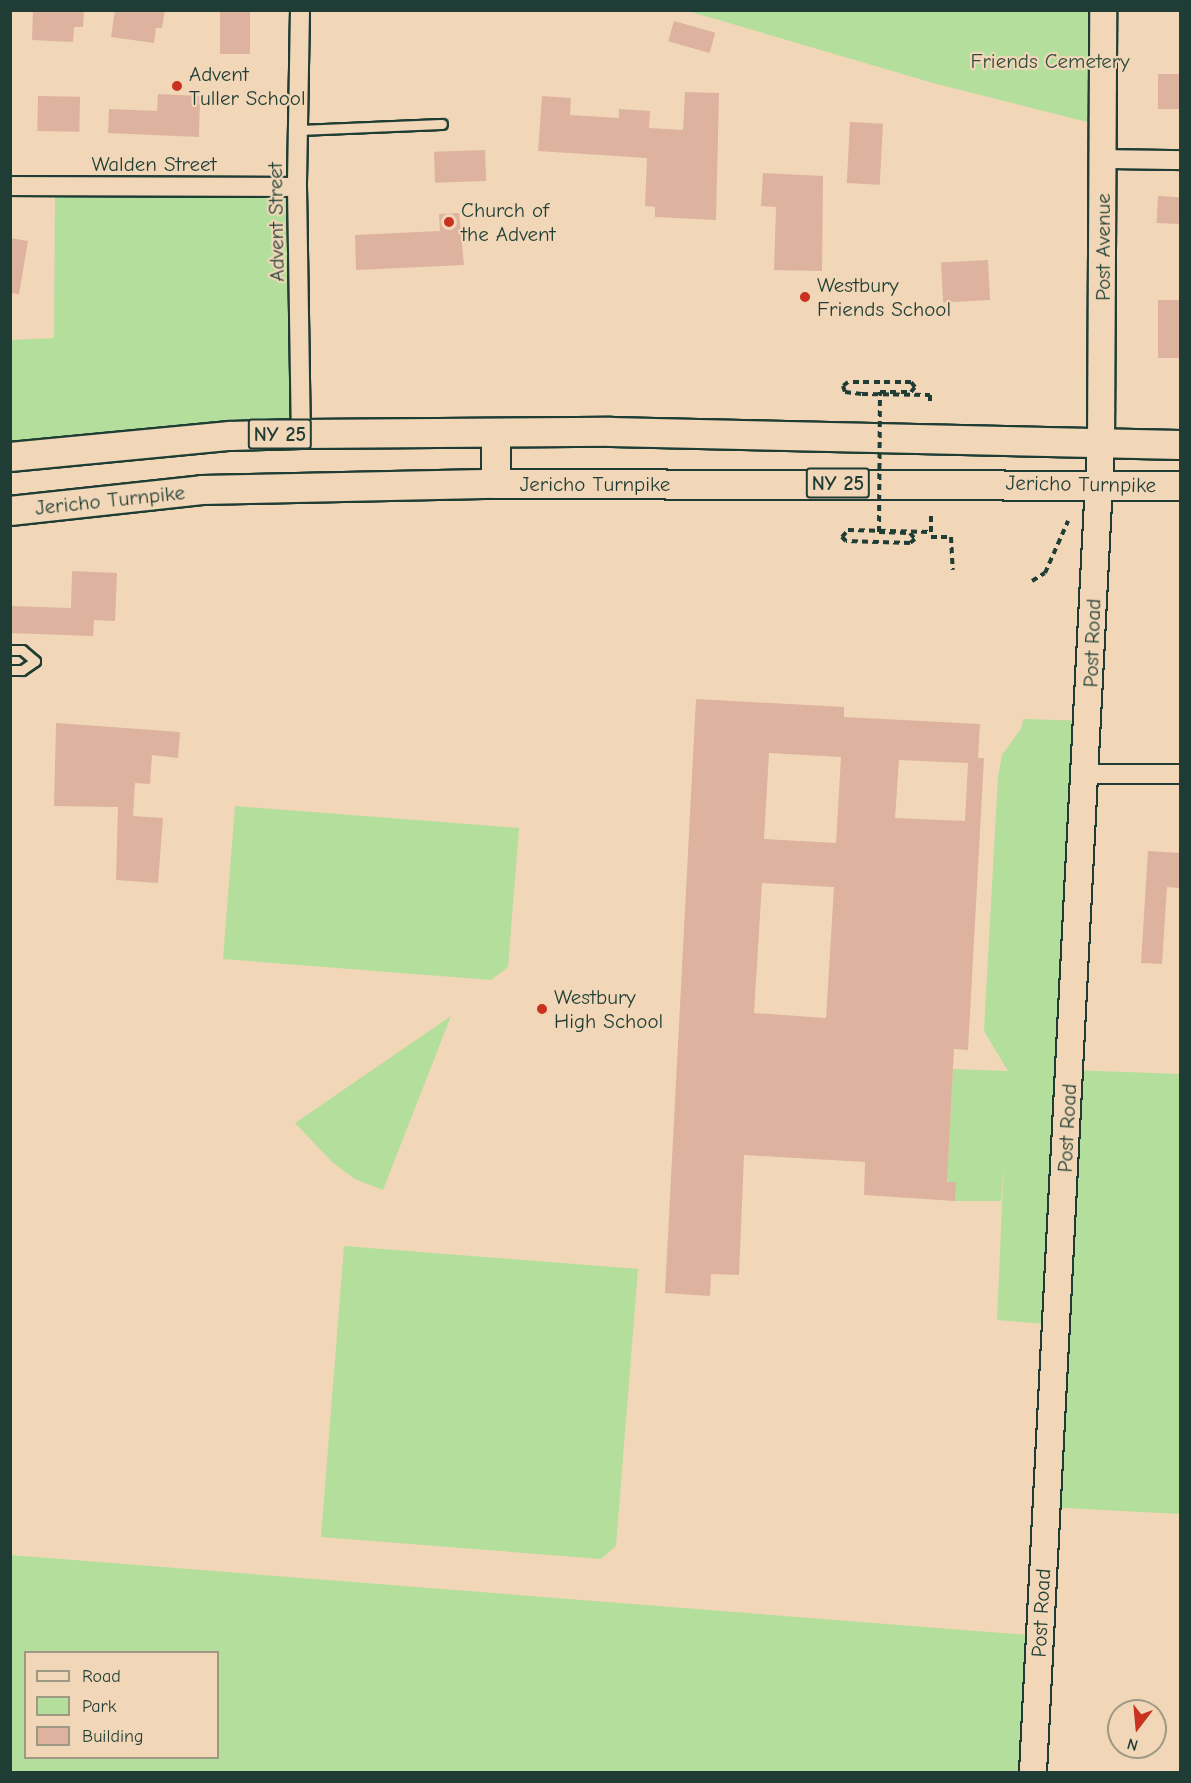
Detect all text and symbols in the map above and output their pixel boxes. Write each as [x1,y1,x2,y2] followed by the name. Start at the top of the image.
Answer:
[970,48,1130,74] park label: Friends Cemetery
[189,61,306,111] place label: Advent Tuller School
[170,79,184,93] marker: Advent Tuller School
[91,151,217,177] street label: Walden Street
[262,162,290,282] street label: Advent Street
[1090,193,1116,301] street label: Post Avenue
[461,197,556,247] place label: Church of the Advent
[442,215,456,229] marker: Church of the Advent
[817,272,951,322] place label: Westbury Friends School
[798,290,812,304] marker: Westbury Friends School
[247,417,313,451] road number: NY 25
[805,466,871,500] road number: NY 25
[1006,470,1156,498] street label: Jericho Turnpike
[520,471,670,497] street label: Jericho Turnpike
[34,480,186,520] street label: Jericho Turnpike
[1078,598,1106,688] street label: Post Road
[554,984,663,1034] place label: Westbury High School
[535,1002,549,1016] marker: Westbury High School
[1052,1083,1082,1173] street label: Post Road
[1026,1568,1056,1658] street label: Post Road
[24,1651,219,1759] legend
[82,1666,121,1687] text: Road
[82,1696,116,1717] text: Park
[1107,1699,1167,1759] north arrow
[82,1726,144,1747] text: Building
[1125,1734,1140,1754] text: N

